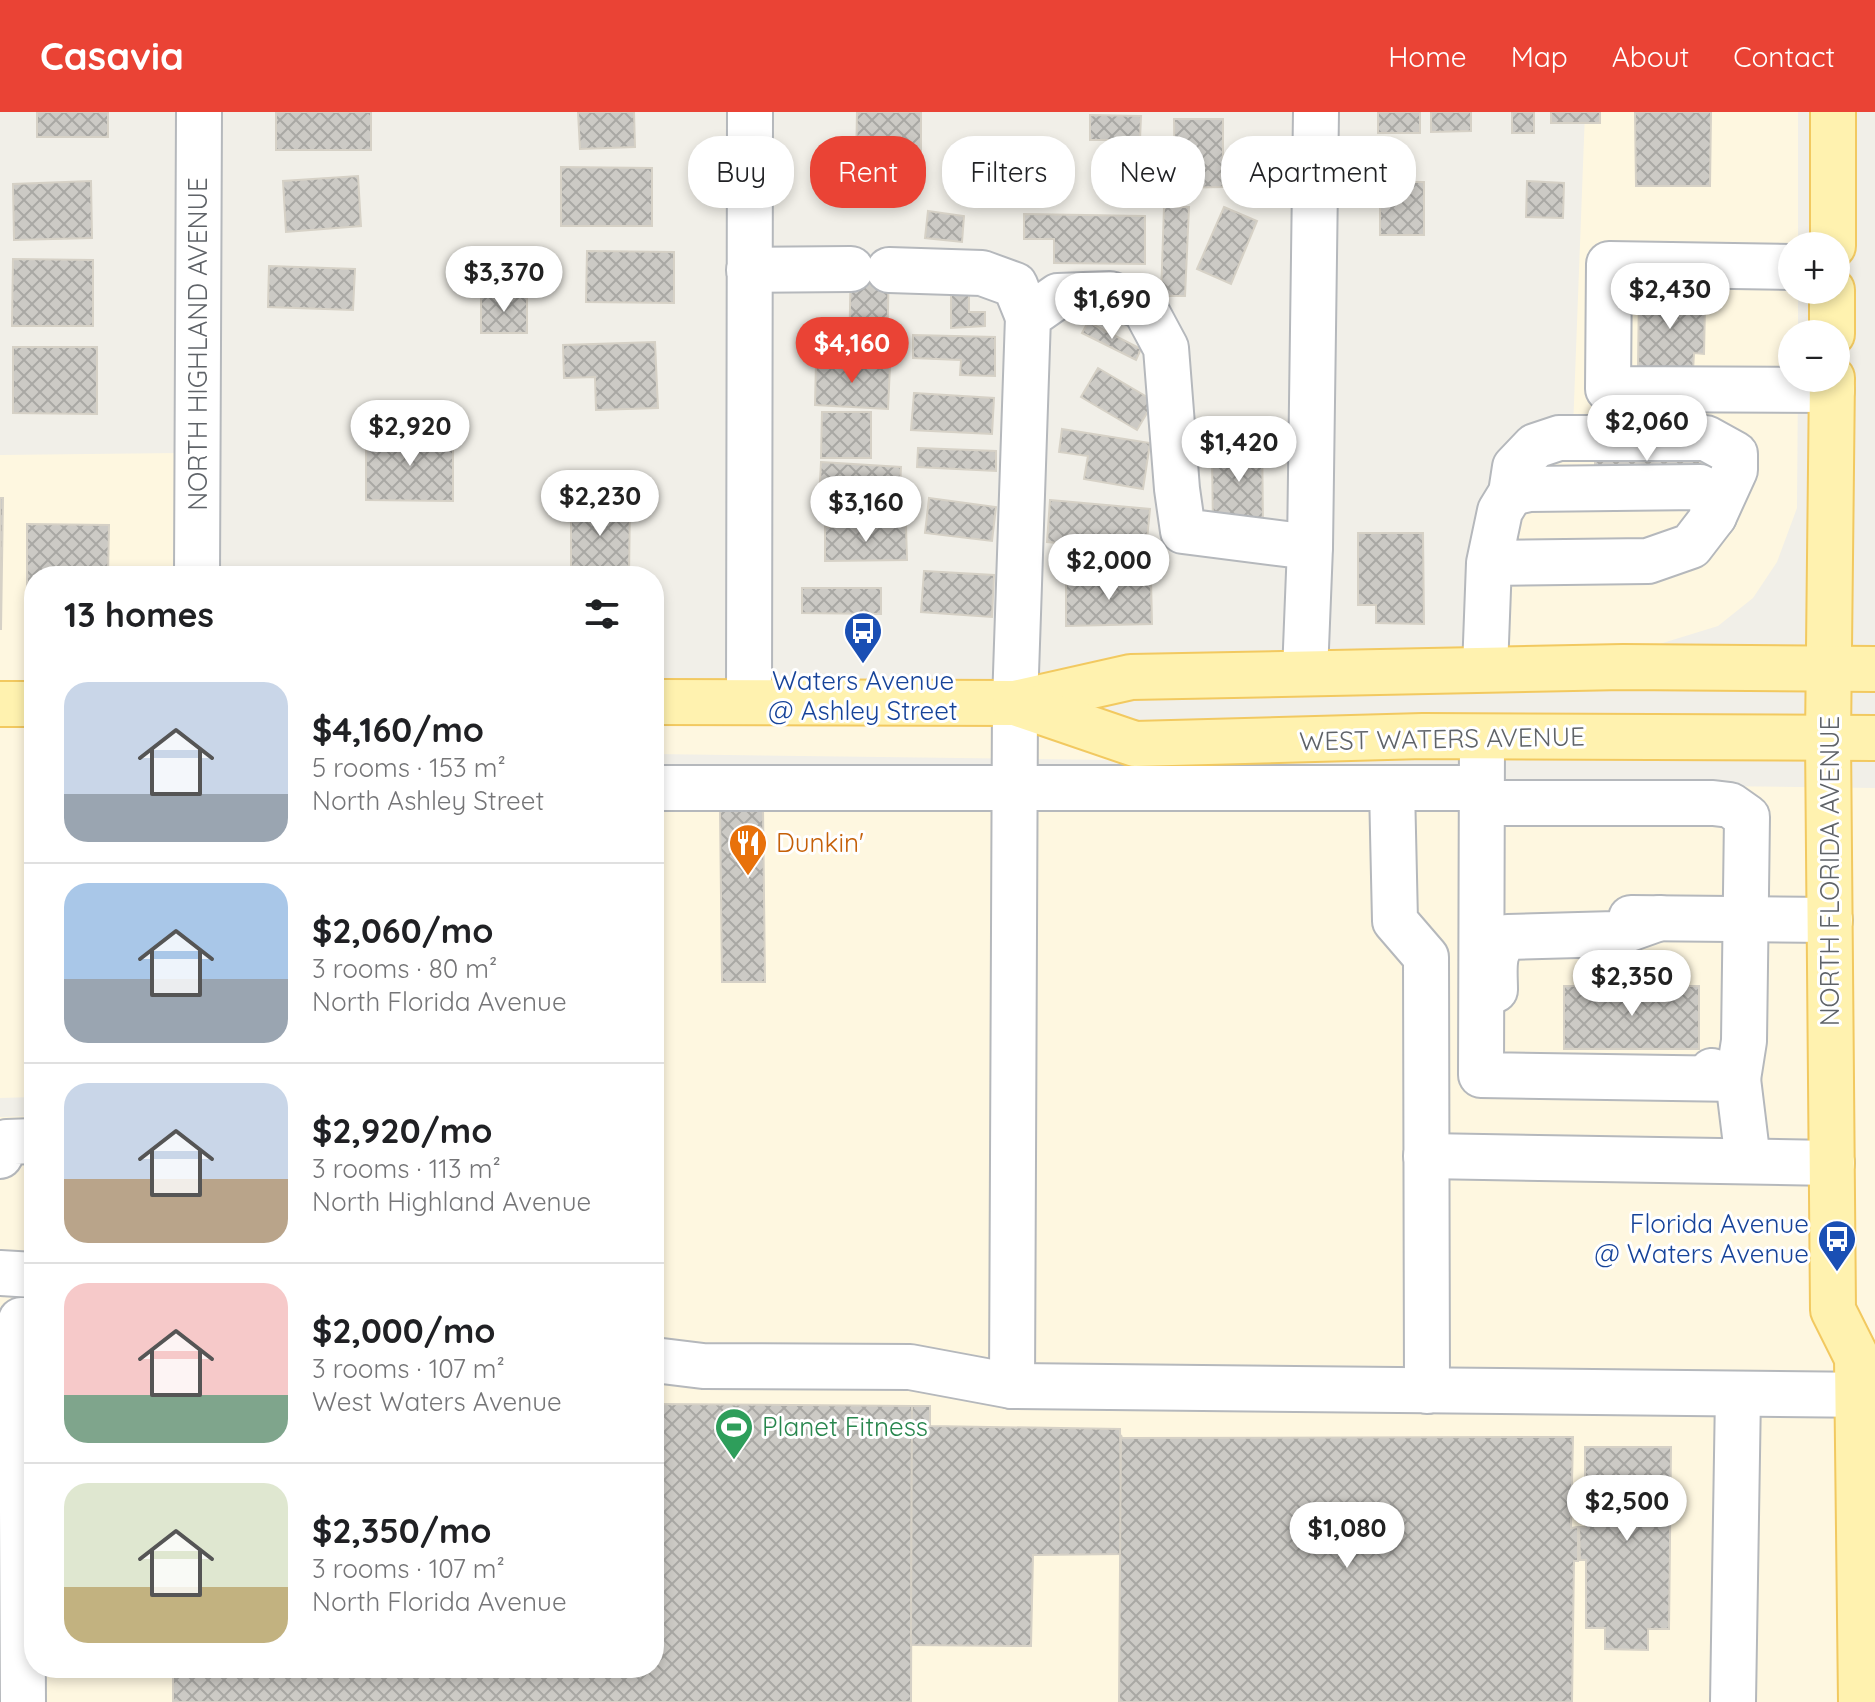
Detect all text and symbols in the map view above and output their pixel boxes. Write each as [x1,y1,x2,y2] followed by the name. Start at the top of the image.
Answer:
[40,32,184,80] text: Casavia
[1388,39,1467,74] text: Home
[1511,39,1568,74] text: Map
[1612,39,1689,74] text: About
[1733,39,1835,74] text: Contact
[688,136,794,208] chip: Buy
[810,136,926,208] chip: Rent
[942,136,1075,208] chip: Filters
[1091,136,1205,208] chip: New
[1221,136,1416,208] chip: Apartment
[181,177,214,511] street label: NORTH HIGHLAND AVENUE
[1778,232,1850,392] map controls
[1778,232,1850,304] button: +
[439,246,569,314] pin: $3,370
[464,255,544,288] text: $3,370
[1605,263,1735,331] pin: $2,430
[1629,272,1711,305] text: $2,430
[1047,273,1177,341] pin: $1,690
[1073,282,1151,315] text: $1,690
[787,317,917,385] pin: $4,160
[1778,320,1850,392] button: −
[814,326,890,359] text: $4,160
[1582,395,1712,463] pin: $2,060
[345,400,475,468] pin: $2,920
[1605,404,1689,437] text: $2,060
[369,409,452,442] text: $2,920
[1174,416,1304,484] pin: $1,420
[1200,425,1278,458] text: $1,420
[535,470,665,538] pin: $2,230
[801,476,931,544] pin: $3,160
[559,479,641,512] text: $2,230
[828,485,904,518] text: $3,160
[1044,534,1174,602] pin: $2,000
[1066,543,1152,576] text: $2,000
[580,592,624,636] icon: filters
[64,593,214,636] text: 13 homes
[842,610,884,665] bus stop icon: Waters Avenue @ Ashley Street
[768,664,958,727] place label: Waters Avenue @ Ashley Street
[312,708,484,751] text: $4,160/mo
[128,714,224,810] icon: home
[1813,716,1846,1026] street label: NORTH FLORIDA AVENUE
[1299,720,1585,757] street label: WEST WATERS AVENUE
[312,751,506,784] text: 5 rooms · 153 m²
[312,784,544,817] text: North Ashley Street
[727,822,769,877] restaurant icon: Dunkin'
[776,826,864,859] place label: Dunkin'
[312,909,493,952] text: $2,060/mo
[128,915,224,1011] icon: home
[1567,950,1697,1018] pin: $2,350
[312,952,497,985] text: 3 rooms · 80 m²
[1591,959,1673,992] text: $2,350
[312,985,567,1018] text: North Florida Avenue
[312,1109,492,1152] text: $2,920/mo
[128,1115,224,1211] icon: home
[312,1152,501,1185] text: 3 rooms · 113 m²
[312,1185,591,1218] text: North Highland Avenue
[1594,1207,1809,1270] place label: Florida Avenue @ Waters Avenue
[1816,1218,1858,1273] bus stop icon: Florida Avenue @ Waters Avenue
[312,1309,496,1352] text: $2,000/mo
[128,1315,224,1411] icon: home
[312,1352,505,1385] text: 3 rooms · 107 m²
[312,1385,562,1418] text: West Waters Avenue
[713,1406,755,1461] sports icon: Planet Fitness
[762,1410,928,1443] place label: Planet Fitness
[1562,1475,1692,1543] pin: $2,500
[1585,1484,1669,1517] text: $2,500
[1282,1502,1412,1570] pin: $1,080
[312,1509,492,1552] text: $2,350/mo
[1308,1511,1386,1544] text: $1,080
[128,1515,224,1611] icon: home
[312,1552,505,1585] text: 3 rooms · 107 m²
[312,1585,567,1618] text: North Florida Avenue

